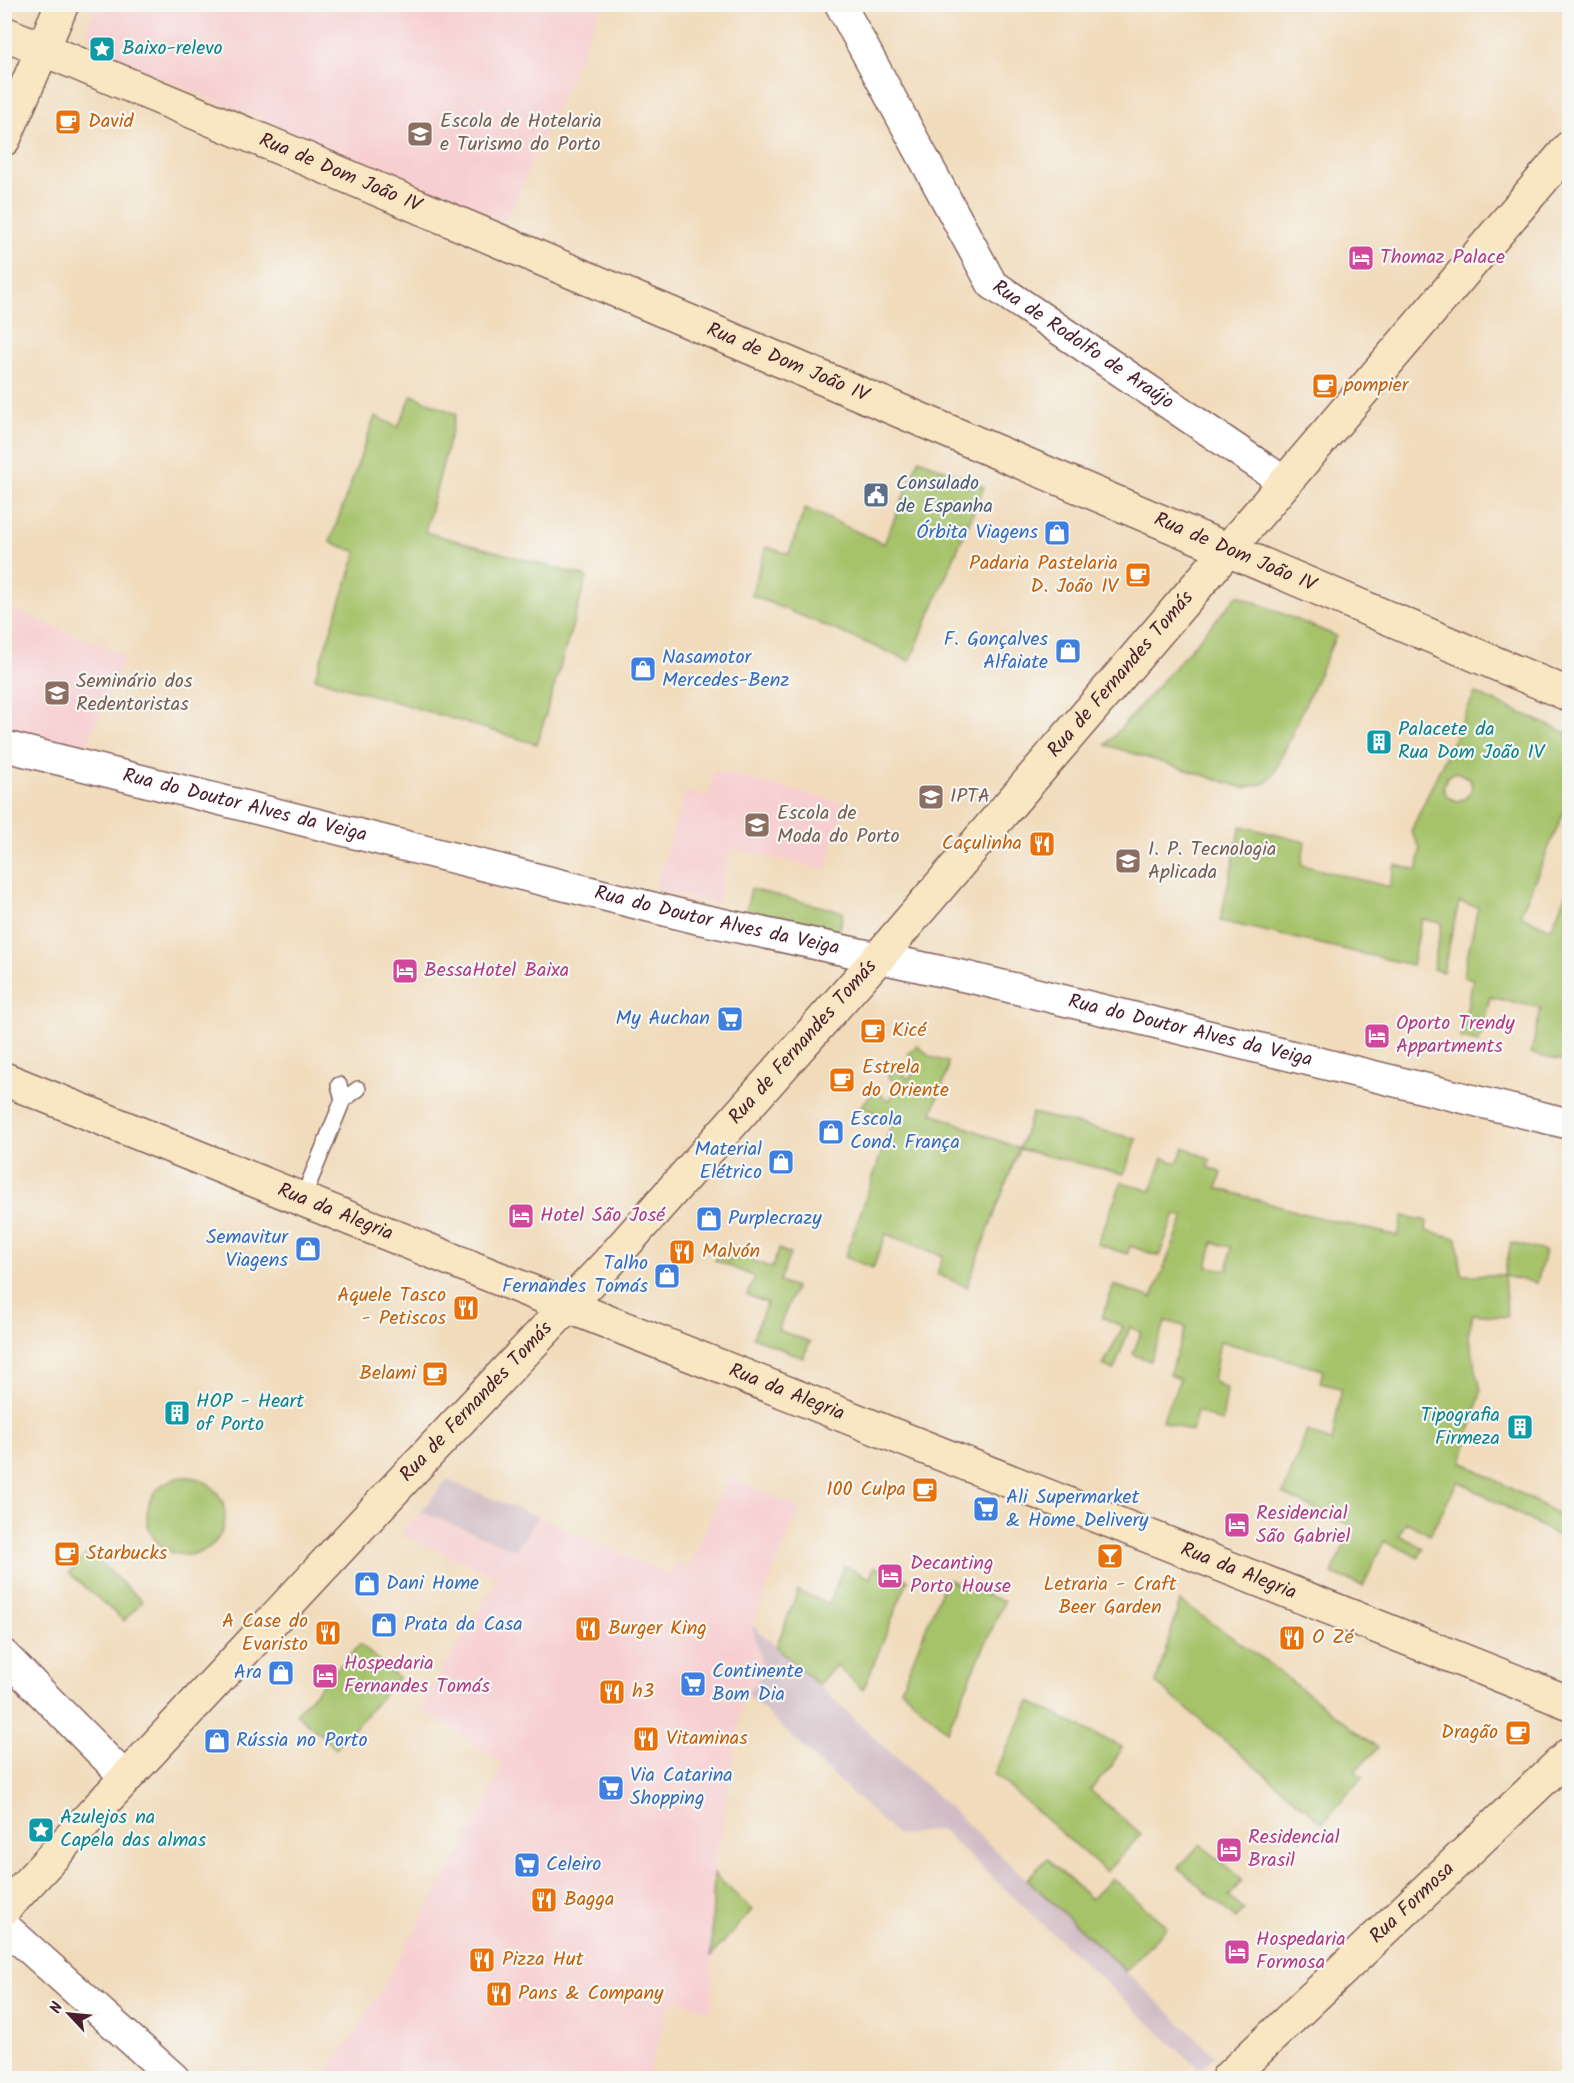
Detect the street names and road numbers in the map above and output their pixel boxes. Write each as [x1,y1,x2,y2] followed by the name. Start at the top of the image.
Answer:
[254,125,427,222] street label: Rua de Dom João IV
[985,272,1180,419] street label: Rua de Rodolfo de Araújo
[701,314,875,412] street label: Rua de Dom João IV
[1149,504,1322,602] street label: Rua de Dom João IV
[1040,583,1202,765] street label: Rua de Fernandes Tomás
[119,760,370,852] street label: Rua do Doutor Alves da Veiga
[591,877,842,965] street label: Rua do Doutor Alves da Veiga
[721,952,886,1132] street label: Rua de Fernandes Tomás
[1065,986,1316,1077] street label: Rua do Doutor Alves da Veiga
[272,1175,398,1250] street label: Rua da Alegria
[392,1314,561,1490] street label: Rua de Fernandes Tomás
[724,1355,849,1430] street label: Rua da Alegria
[1175,1534,1301,1609] street label: Rua da Alegria
[1362,1855,1463,1952] street label: Rua Formosa

